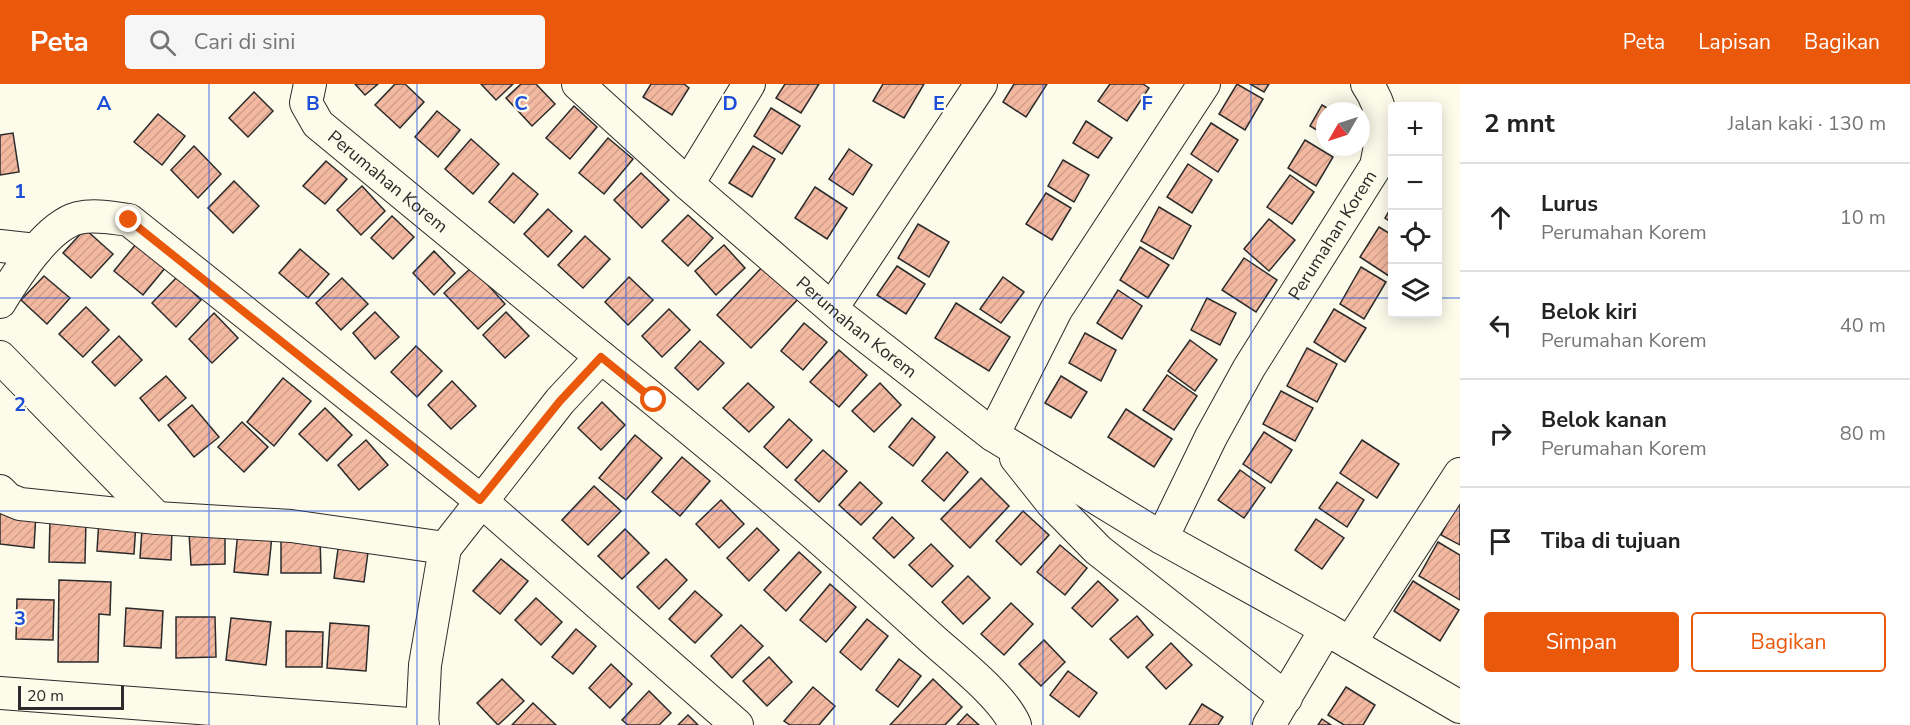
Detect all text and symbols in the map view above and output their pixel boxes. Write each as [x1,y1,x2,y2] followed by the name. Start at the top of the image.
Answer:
[125,15,545,69] search box
[30,23,89,61] text: Peta
[146,26,179,59] icon: search
[194,27,295,57] text: Cari di sini
[1623,28,1665,56] text: Peta
[1698,28,1771,56] text: Lapisan
[1804,28,1880,56] text: Bagikan
[97,90,112,117] text: A
[306,90,320,117] text: B
[514,90,528,117] text: C
[722,90,738,117] text: D
[933,90,945,117] text: E
[1141,90,1153,117] text: F
[1316,102,1370,156] north arrow
[1388,102,1442,318] map controls
[1388,102,1442,156] button: +
[1484,106,1555,141] text: 2 mnt
[1728,110,1886,137] text: Jalan kaki · 130 m
[323,125,453,238] street label: Perumahan Korem
[1388,156,1442,210] button: −
[1283,166,1382,305] street label: Perumahan Korem
[14,178,26,205] text: 1
[1541,189,1598,219] text: Lurus
[1484,201,1517,234] icon: ahead
[1840,204,1886,231] text: 10 m
[115,206,141,232] route end
[1388,210,1442,264] button: locate
[1541,219,1707,246] text: Perumahan Korem
[1388,264,1442,318] button: layers
[791,271,922,384] street label: Perumahan Korem
[1541,297,1637,327] text: Belok kiri
[1484,309,1517,342] icon: left
[1840,312,1886,339] text: 40 m
[1541,327,1707,354] text: Perumahan Korem
[640,386,666,412] route start
[14,391,26,418] text: 2
[1541,405,1667,435] text: Belok kanan
[1484,417,1517,450] icon: right
[1840,420,1886,447] text: 80 m
[1541,435,1707,462] text: Perumahan Korem
[1484,525,1517,558] icon: arrive
[1541,526,1681,556] text: Tiba di tujuan
[14,605,26,632] text: 3
[1484,612,1679,672] button: Simpan
[1691,612,1886,672] button: Bagikan
[18,683,124,710] scale bar
[27,685,64,707] text: 20 m

